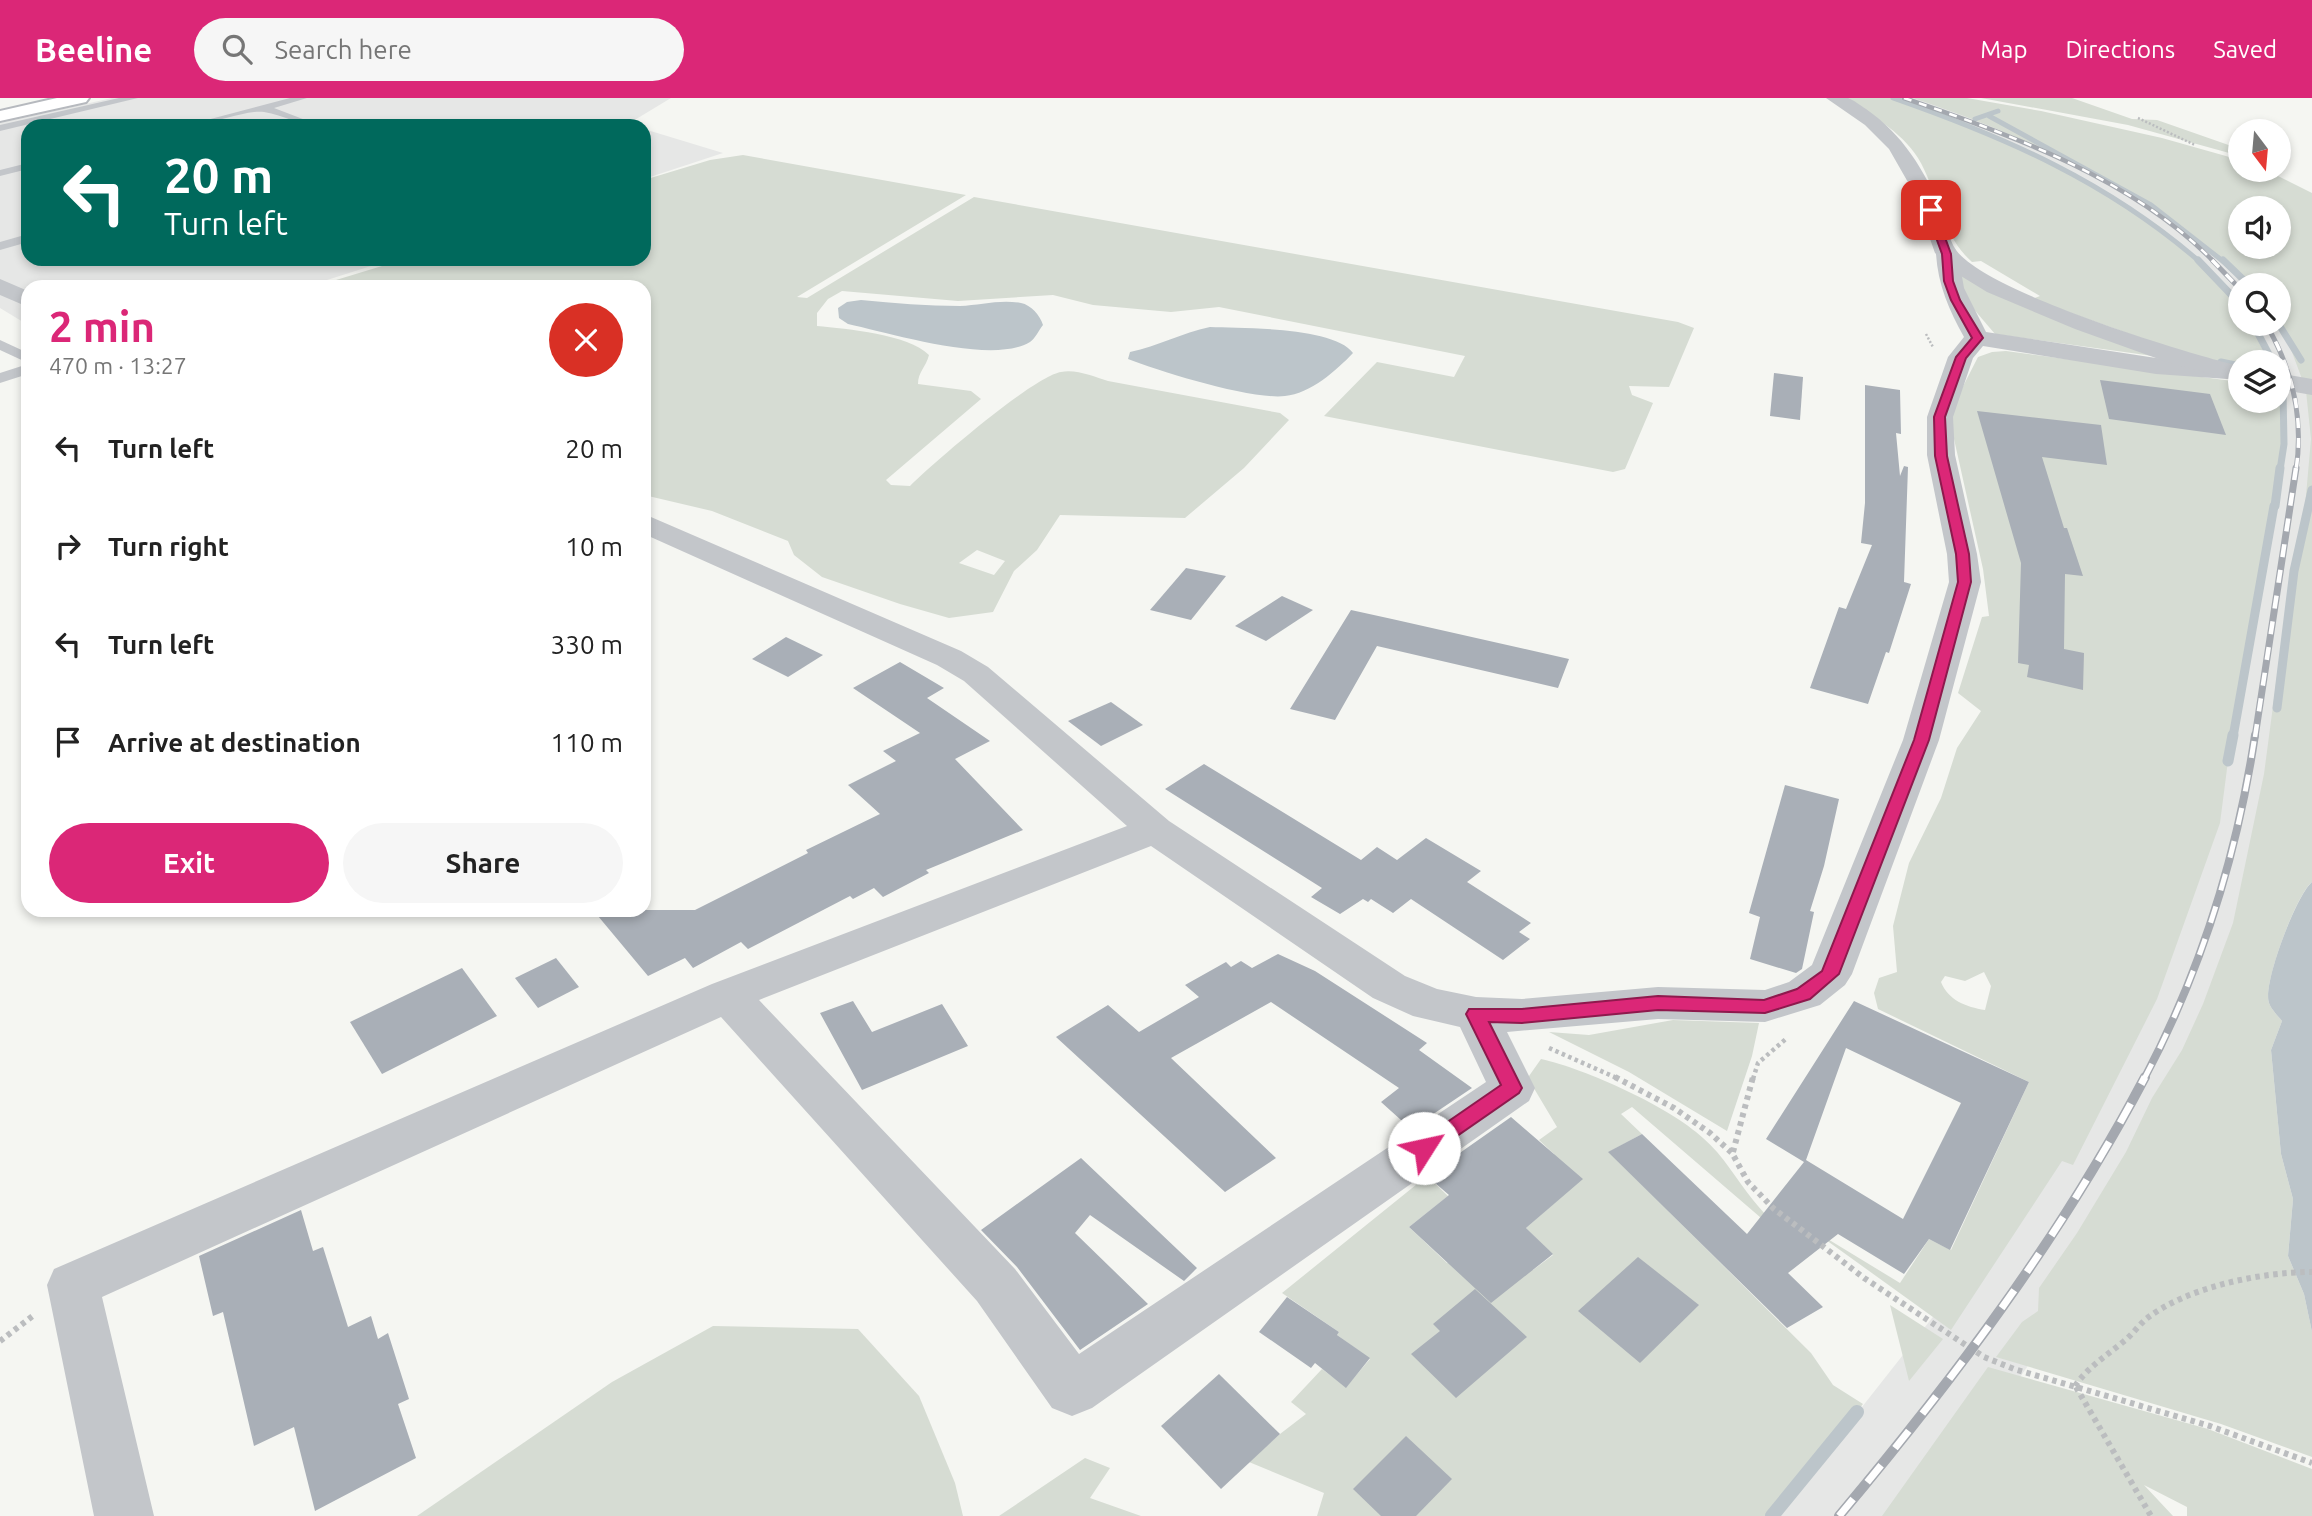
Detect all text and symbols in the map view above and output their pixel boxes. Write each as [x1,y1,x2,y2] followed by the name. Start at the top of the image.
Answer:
[194,18,684,81] search box
[218,30,256,68] icon: search
[35,31,152,68] text: Beeline
[274,35,412,64] text: Search here
[1980,36,2027,63] text: Map
[2065,36,2175,63] text: Directions
[2213,36,2277,63] text: Saved
[2228,119,2291,182] north arrow
[2228,119,2291,413] map controls
[49,147,140,238] icon: left
[164,147,273,202] text: 20 m
[1901,180,1961,240] pin
[1912,191,1950,229] icon: arrive
[2228,196,2291,259] button: sound
[164,205,288,241] text: Turn left
[2228,273,2291,336] button: search
[49,303,155,350] text: 2 min
[549,303,623,377] button: close
[2228,350,2291,413] button: layers
[49,353,187,378] text: 470 m · 13:27
[49,429,87,467] icon: left
[108,434,214,463] text: Turn left
[565,434,623,463] text: 20 m
[49,527,87,565] icon: right
[108,532,229,561] text: Turn right
[565,532,623,561] text: 10 m
[49,625,87,663] icon: left
[108,630,214,659] text: Turn left
[551,630,623,659] text: 330 m
[49,723,87,761] icon: arrive
[108,728,361,757] text: Arrive at destination
[551,728,623,757] text: 110 m
[49,823,329,903] button: Exit
[343,823,623,903] button: Share
[1387,1111,1461,1185] position arrow

